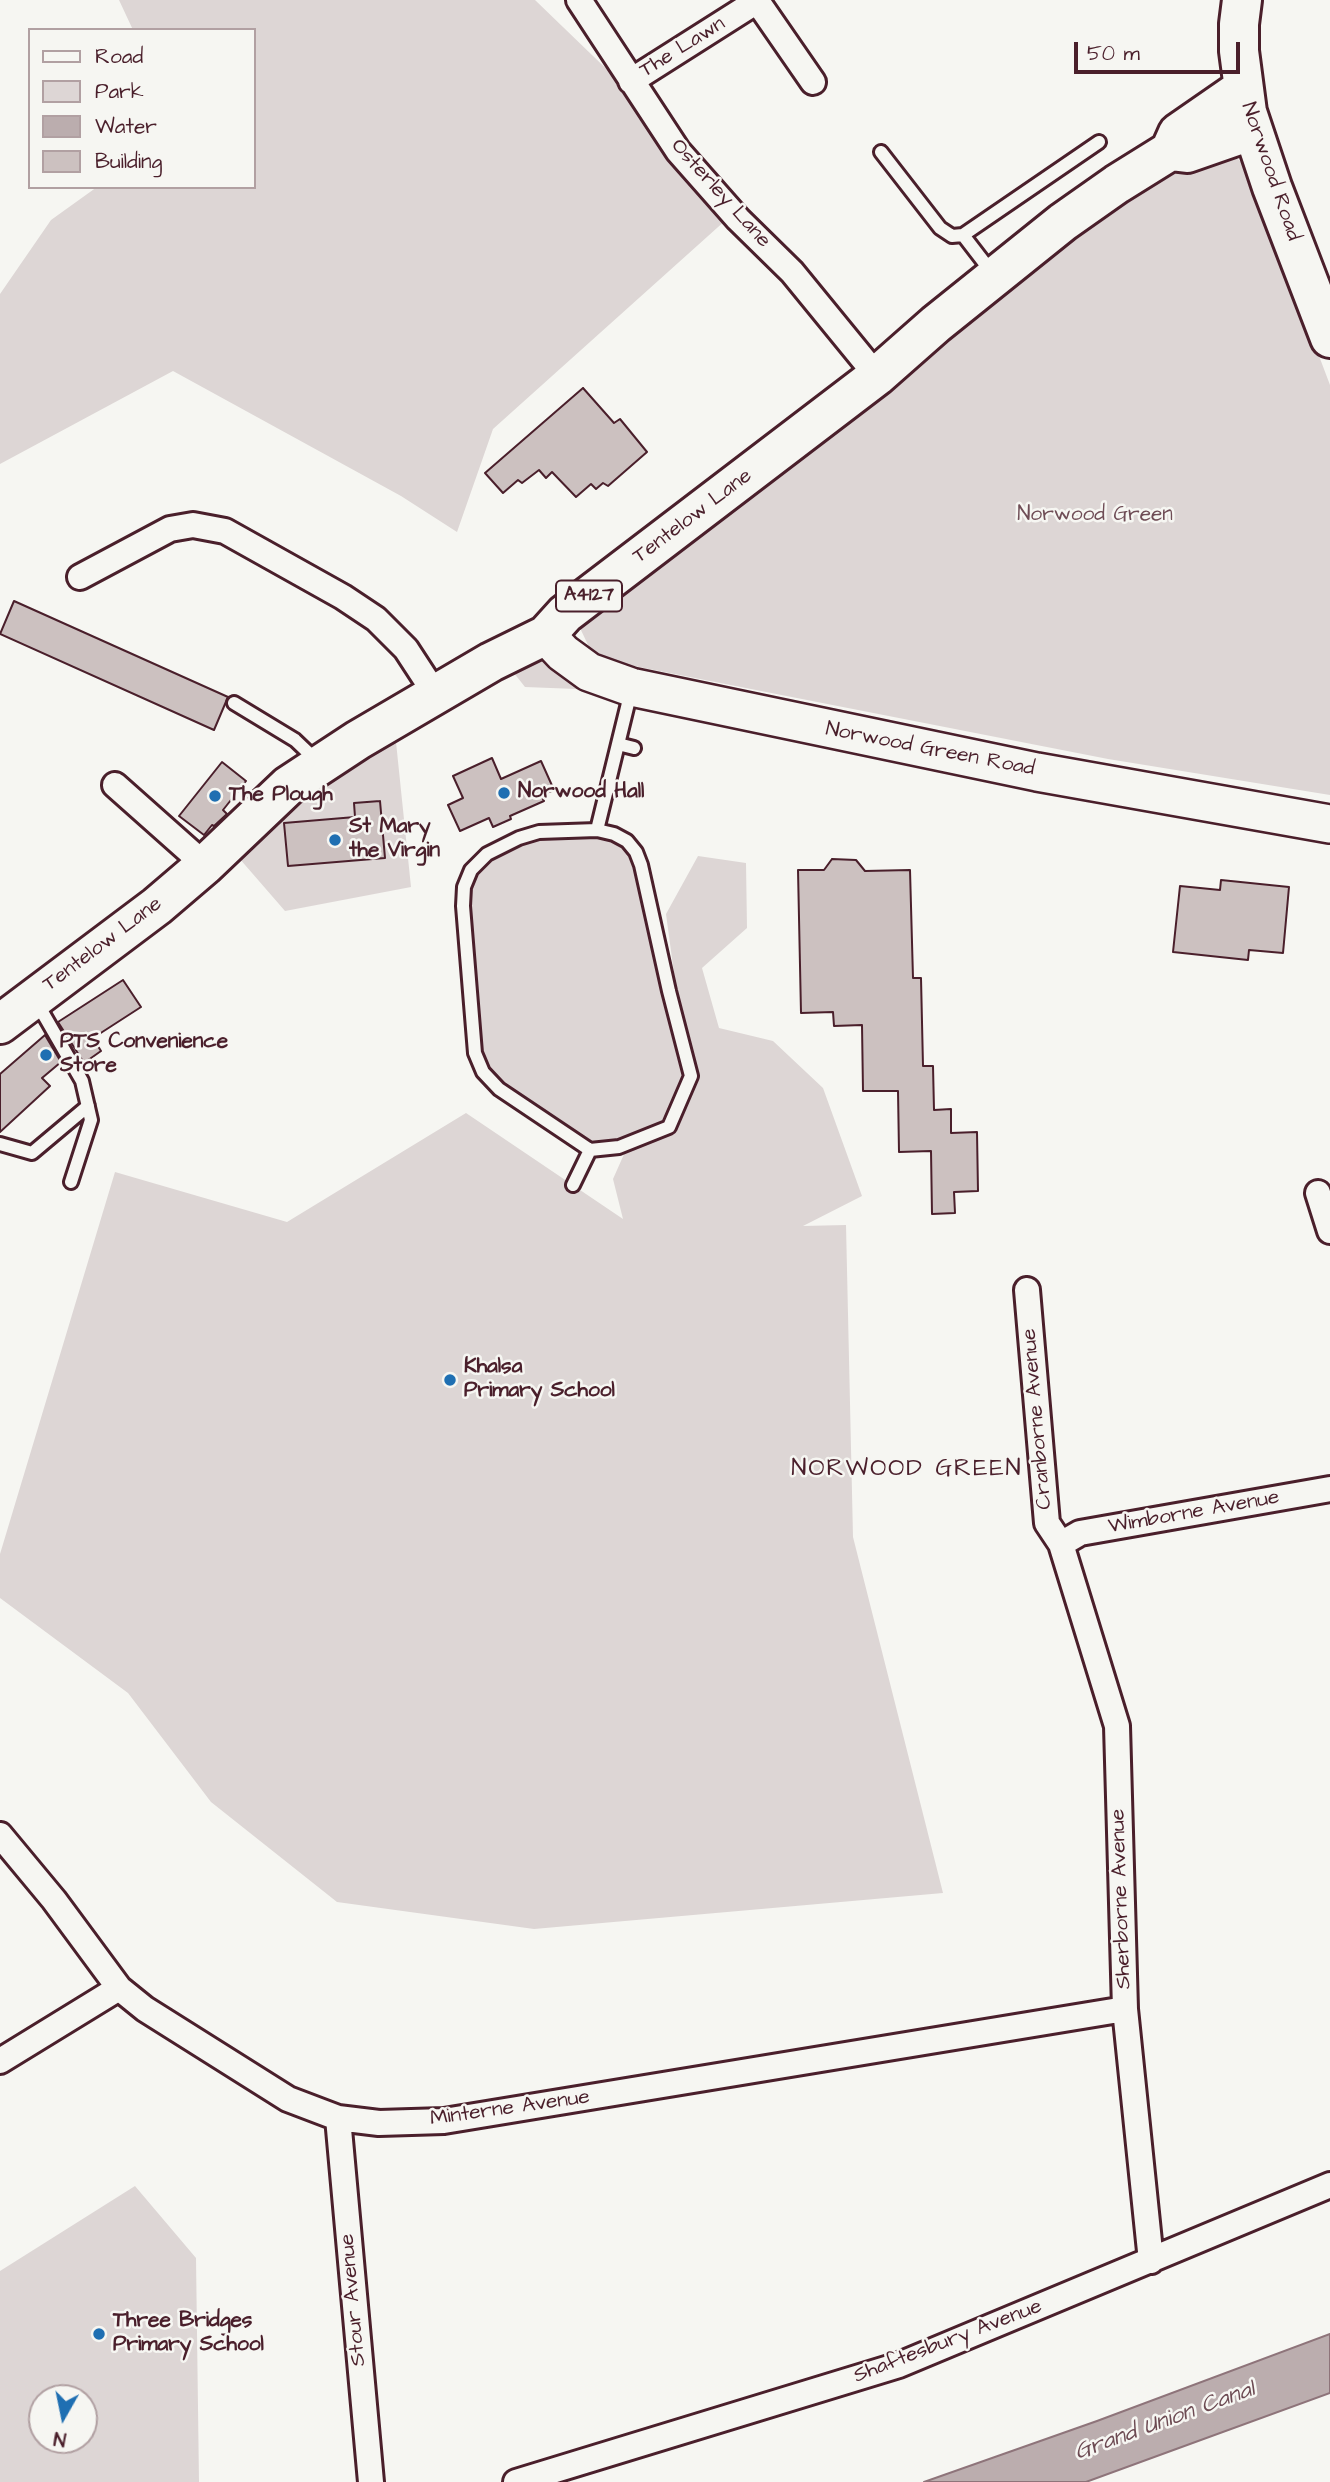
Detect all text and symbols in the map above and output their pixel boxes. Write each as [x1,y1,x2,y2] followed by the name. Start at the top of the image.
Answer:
[636,12,730,84] street label: The Lawn
[28,28,256,189] legend
[1078,28,1244,72] scale bar
[1087,39,1140,68] text: 50 m
[95,42,143,71] text: Road
[95,77,144,106] text: Park
[1235,100,1305,244] street label: Norwood Road
[95,112,157,141] text: Water
[665,134,775,254] street label: Osterley Lane
[95,147,162,176] text: Building
[629,464,757,570] street label: Tentelow Lane
[1017,503,1173,529] park label: Norwood Green
[556,580,622,611] road number: A4127
[823,717,1037,783] street label: Norwood Green Road
[518,780,644,806] place label: Norwood Hall
[229,783,333,809] place label: The Plough
[496,785,512,801] marker: Norwood Hall
[207,788,223,804] marker: The Plough
[349,815,440,865] place label: St Mary the Virgin
[327,832,343,848] marker: St Mary the Virgin
[39,892,167,998] street label: Tentelow Lane
[60,1030,228,1080] place label: PTS Convenience Store
[38,1047,54,1063] marker: PTS Convenience Store
[1018,1328,1058,1510] street label: Cranborne Avenue
[464,1355,615,1405] place label: Khalsa Primary School
[442,1372,458,1388] marker: Khalsa Primary School
[793,1456,1021,1484] district label: NORWOOD GREEN
[1107,1486,1281,1540] street label: Wimborne Avenue
[1106,1808,1138,1990] street label: Sherborne Avenue
[429,2085,591,2133] street label: Minterne Avenue
[336,2233,372,2367] street label: Stour Avenue
[850,2294,1046,2390] street label: Shaftesbury Avenue
[113,2309,264,2359] place label: Three Bridges Primary School
[91,2326,107,2342] marker: Three Bridges Primary School
[1071,2377,1259,2467] water label: Grand Union Canal
[28,2384,98,2454] north arrow
[52,2424,68,2453] text: N

